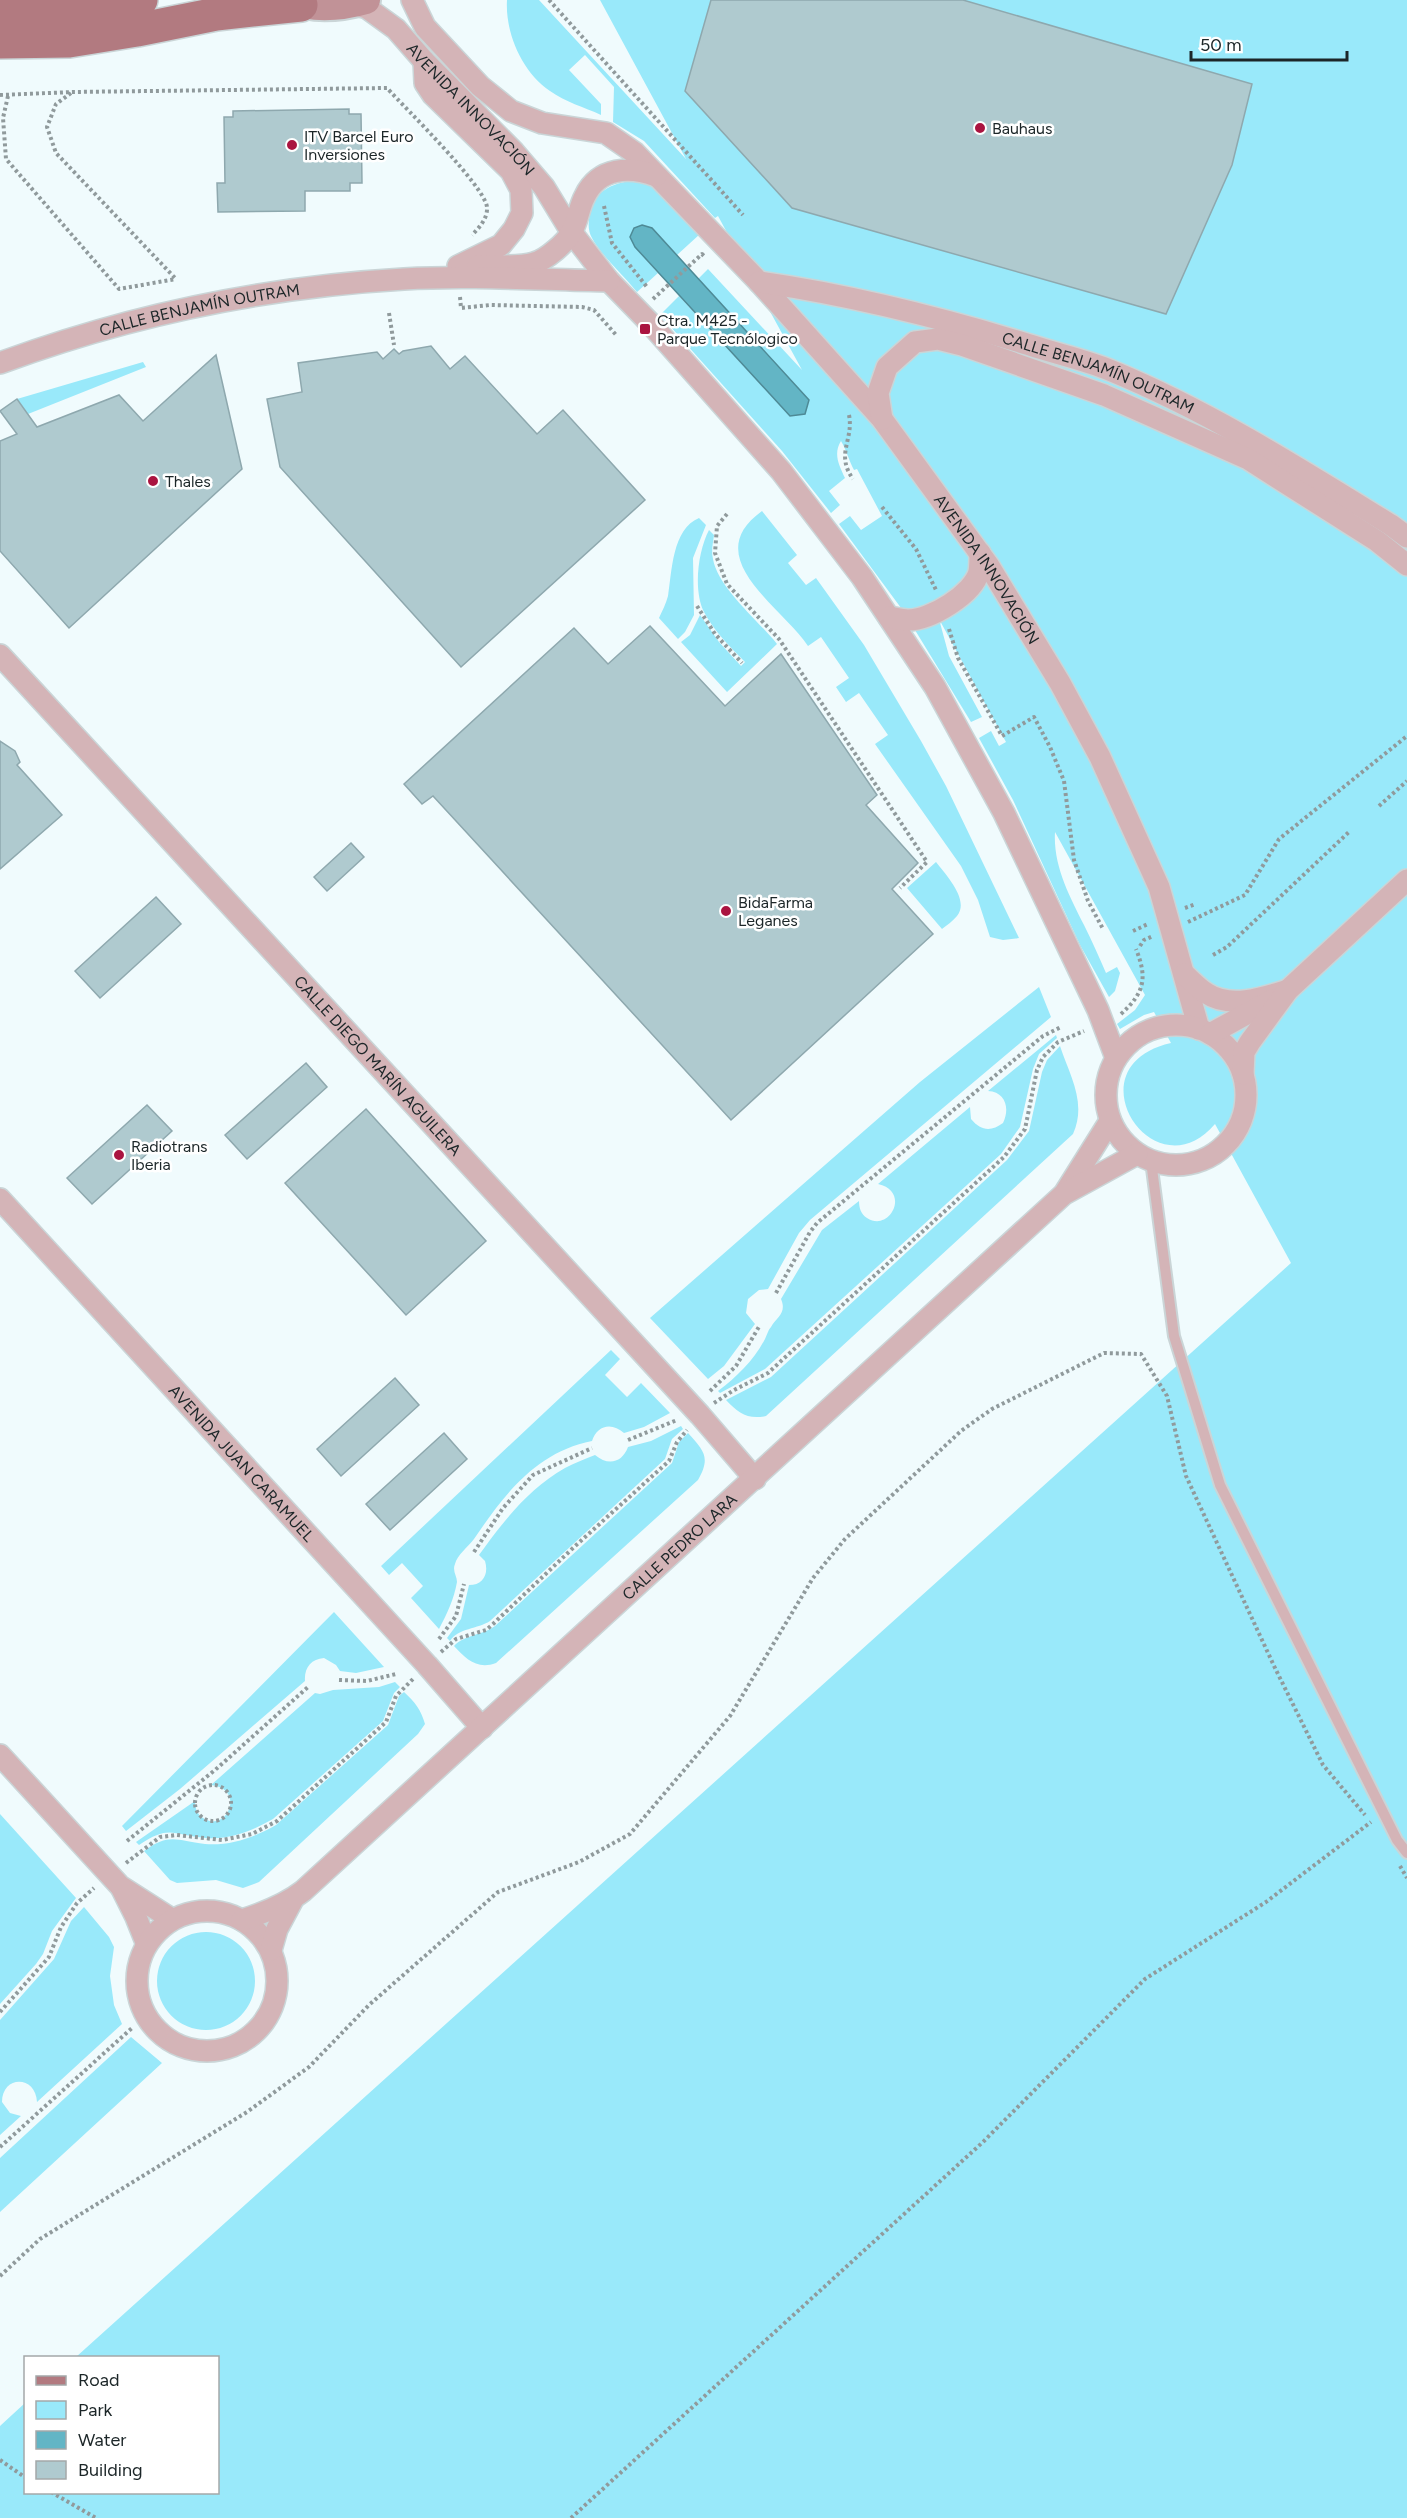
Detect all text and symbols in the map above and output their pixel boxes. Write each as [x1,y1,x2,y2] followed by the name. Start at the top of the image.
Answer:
[1191,24,1347,62] scale bar
[1200,34,1242,56] text: 50 m
[403,39,539,179] street label: AVENIDA INNOVACIÓN
[992,119,1052,138] place label: Bauhaus
[973,121,987,135] marker: Bauhaus
[304,127,414,164] place label: ITV Barcel Euro Inversiones
[285,138,299,152] marker: ITV Barcel Euro Inversiones
[97,279,301,340] street label: CALLE BENJAMÍN OUTRAM
[657,311,798,348] place label: Ctra. M425 - Parque Tecnólogico
[638,322,652,336] marker: Ctra. M425 - Parque Tecnólogico
[1000,328,1198,417] street label: CALLE BENJAMÍN OUTRAM
[165,472,211,491] place label: Thales
[146,474,160,488] marker: Thales
[930,490,1044,648] street label: AVENIDA INNOVACIÓN
[738,893,813,930] place label: BidaFarma Leganes
[719,904,733,918] marker: BidaFarma Leganes
[290,971,466,1159] street label: CALLE DIEGO MARÍN AGUILERA
[131,1137,208,1174] place label: Radiotrans Iberia
[112,1148,126,1162] marker: Radiotrans Iberia
[165,1381,319,1546] street label: AVENIDA JUAN CARAMUEL
[618,1489,741,1604] street label: CALLE PEDRO LARA
[24,2356,219,2494] legend
[78,2369,119,2391] text: Road
[78,2399,113,2421] text: Park
[78,2429,126,2451] text: Water
[78,2459,143,2481] text: Building

